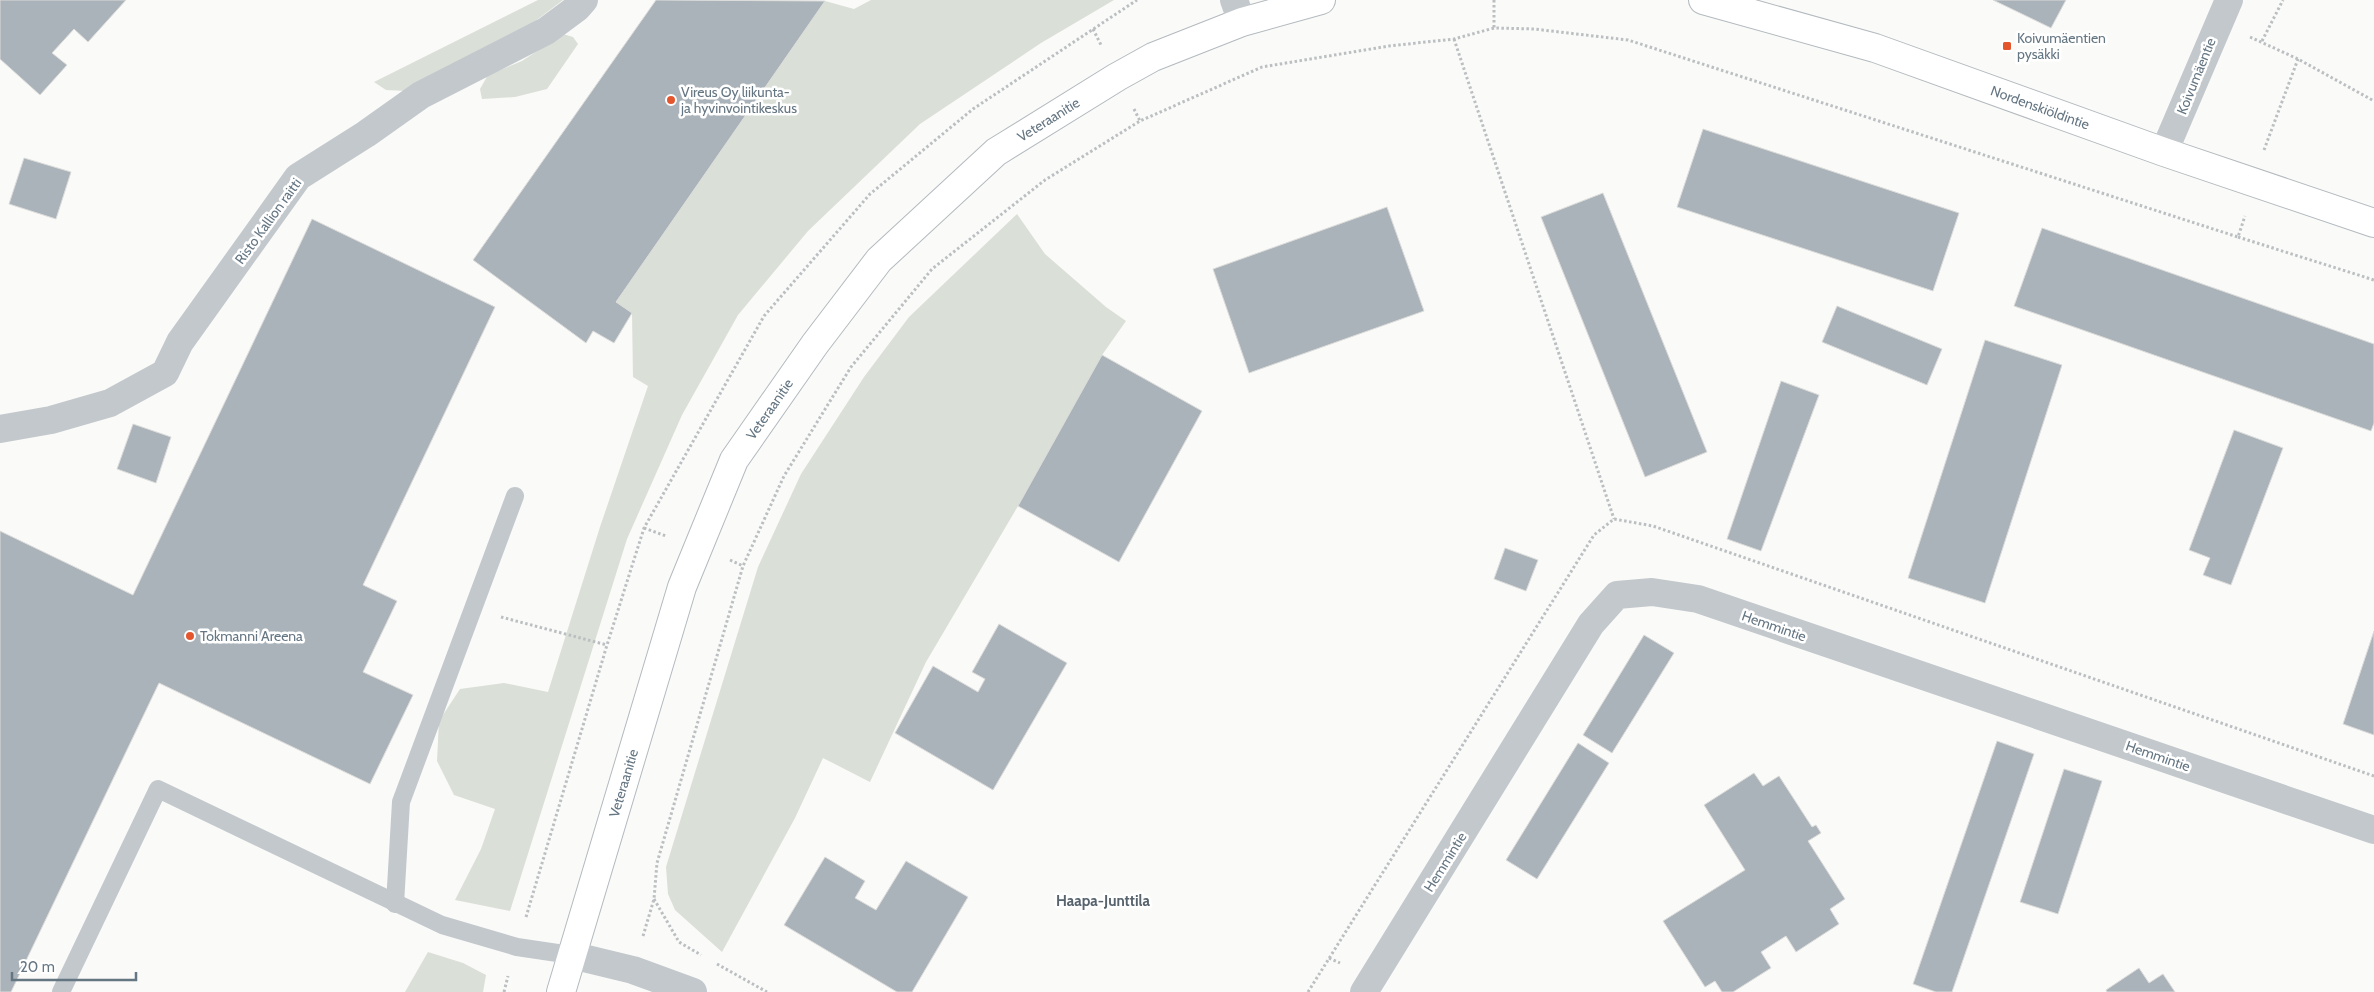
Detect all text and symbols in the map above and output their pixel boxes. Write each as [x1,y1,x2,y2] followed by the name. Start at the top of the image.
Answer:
[2017,29,2106,63] place label: Koivumäentien pysäkki
[2172,35,2220,117] street label: Koivumäentie
[2001,40,2013,52] marker: Koivumäentien pysäkki
[1988,81,2092,133] street label: Nordenskiöldintie
[680,83,797,117] place label: Vireus Oy liikunta- ja hyvinvointikeskus
[1014,93,1083,146] street label: Veteraanitie
[665,94,677,106] marker: Vireus Oy liikunta- ja hyvinvointikeskus
[231,174,305,268] street label: Risto Kallion raitti
[742,375,797,443] street label: Veteraanitie
[1739,607,1809,645] street label: Hemmintie
[200,627,303,645] place label: Tokmanni Areena
[184,630,196,642] marker: Tokmanni Areena
[2123,737,2193,775] street label: Hemmintie
[605,747,642,819] street label: Veteraanitie
[1420,829,1470,895] street label: Hemmintie
[1056,892,1150,910] district label: Haapa-Junttila
[12,950,136,982] scale bar
[20,958,55,976] text: 20 m

